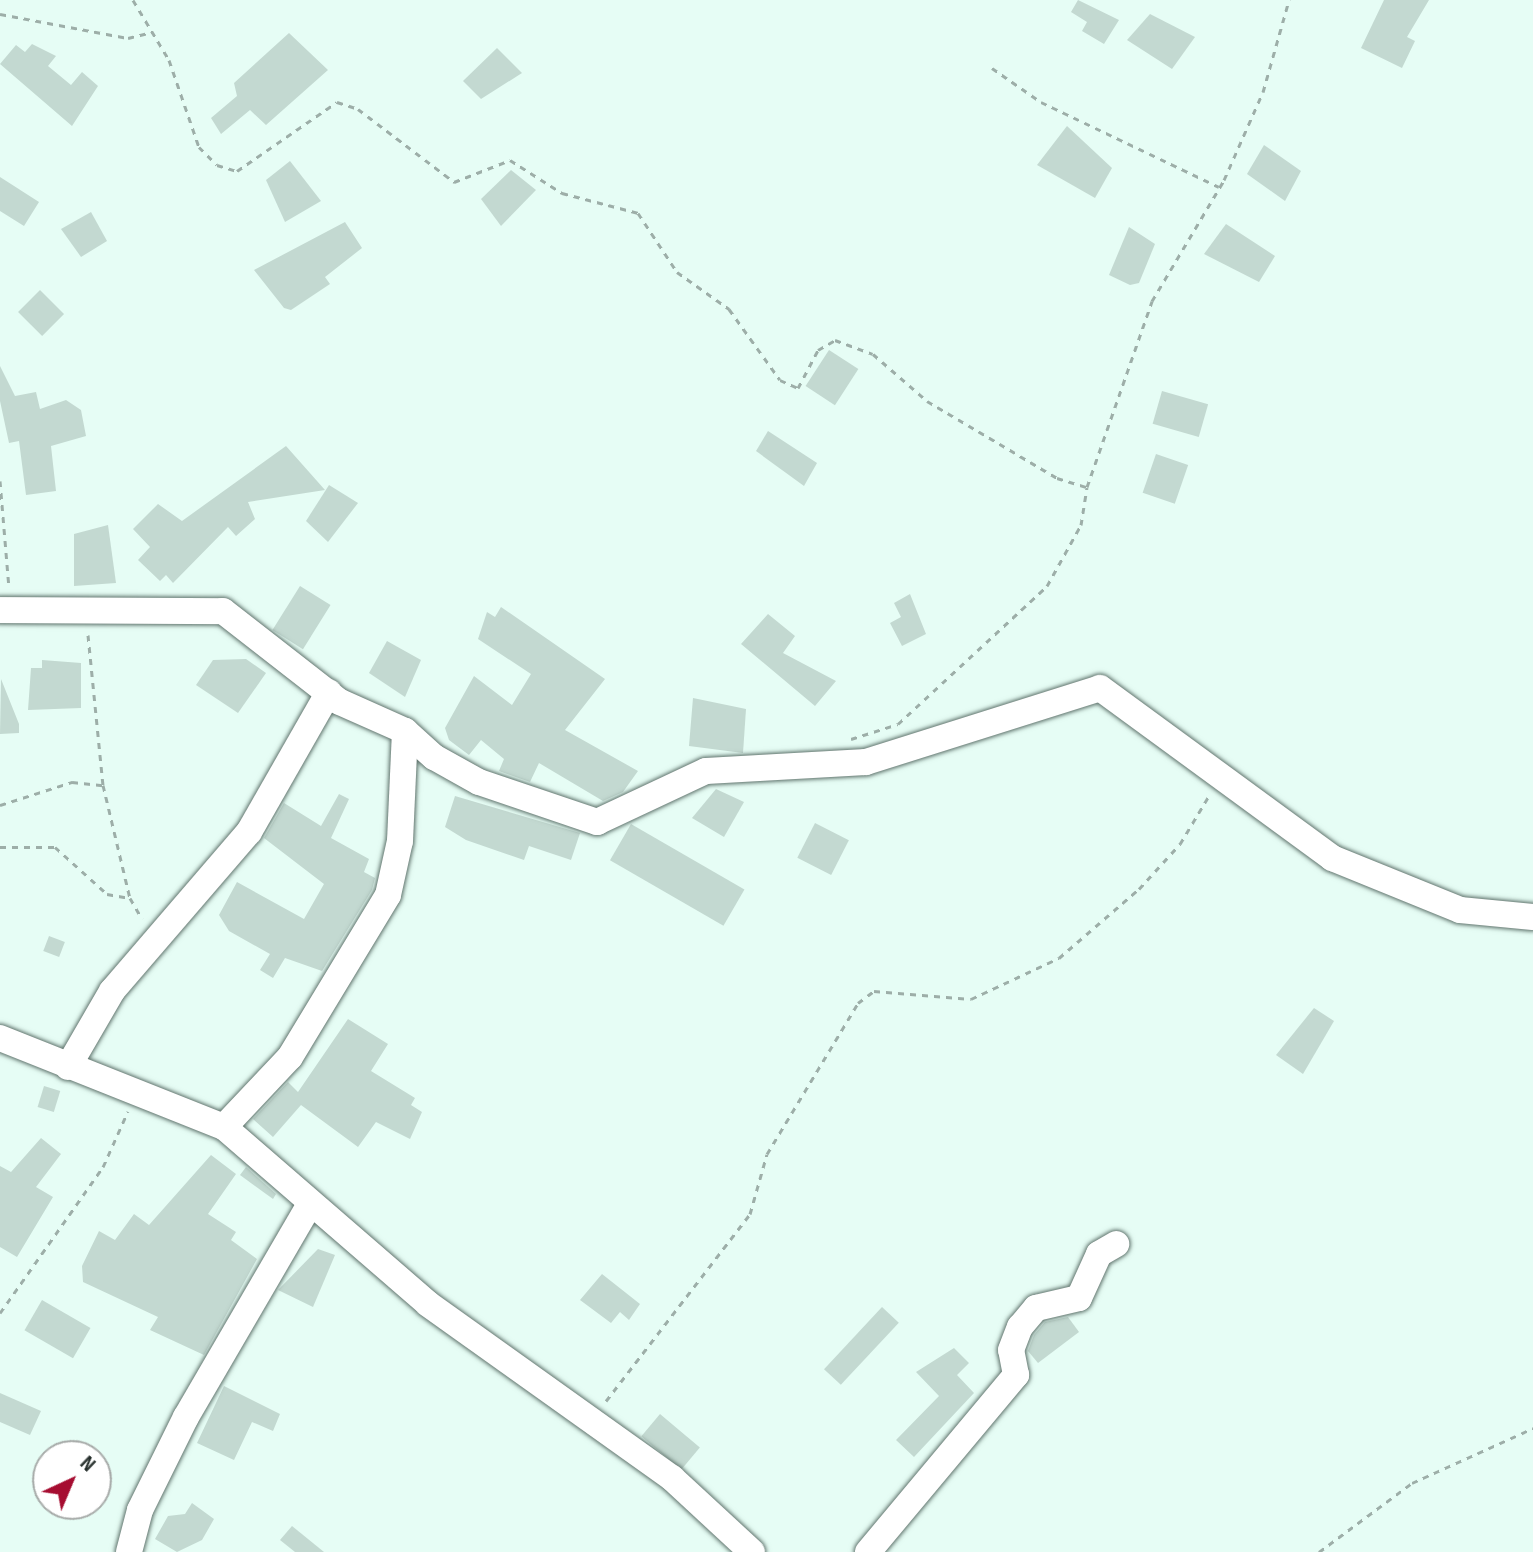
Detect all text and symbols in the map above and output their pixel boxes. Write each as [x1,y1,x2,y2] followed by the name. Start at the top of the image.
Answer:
[32,1440,112,1520] north arrow
[74,1450,101,1478] text: N

